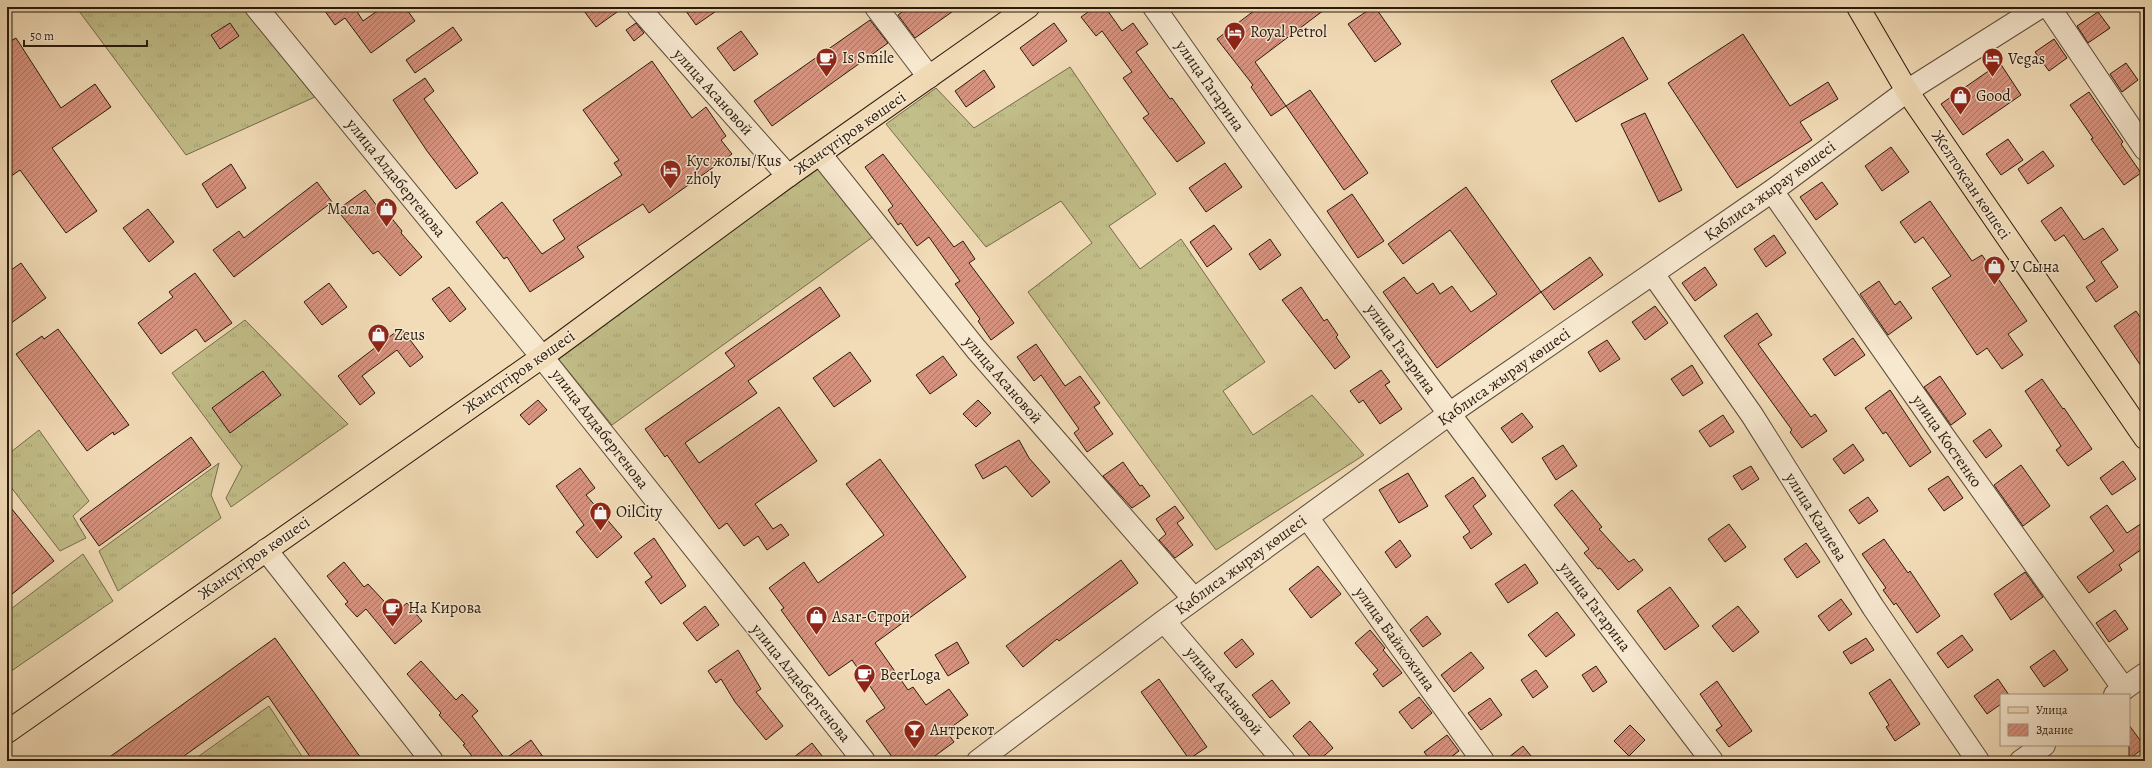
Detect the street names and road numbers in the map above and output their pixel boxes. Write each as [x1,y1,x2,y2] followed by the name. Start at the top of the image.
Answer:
[1170,35,1250,137] street label: улица Гагарина
[667,43,758,140] street label: улица Асановой
[790,86,910,180] street label: Жансүгіров көшесі
[341,113,451,243] street label: улица Алдабергенова
[1926,126,2016,244] street label: Желтоқсан көшесі
[1700,136,1840,246] street label: Қаблиса жырау көшесі
[1360,298,1442,399] street label: улица Гагарина
[1433,323,1575,431] street label: Қаблиса жырау көшесі
[459,325,579,419] street label: Жансүгіров көшесі
[958,331,1047,429] street label: улица Асановой
[545,364,654,494] street label: улица Алдабергенова
[1906,389,1987,492] street label: улица Костенко
[1779,467,1852,566] street label: улица Калиева
[1171,510,1311,620] street label: Қаблиса жырау көшесі
[194,511,314,605] street label: Жансүгіров көшесі
[1553,557,1636,657] street label: улица Гагарина
[1349,581,1441,696] street label: улица Байкожина
[746,618,856,748] street label: улица Алдабергенова
[1180,641,1268,740] street label: улица Асановой

